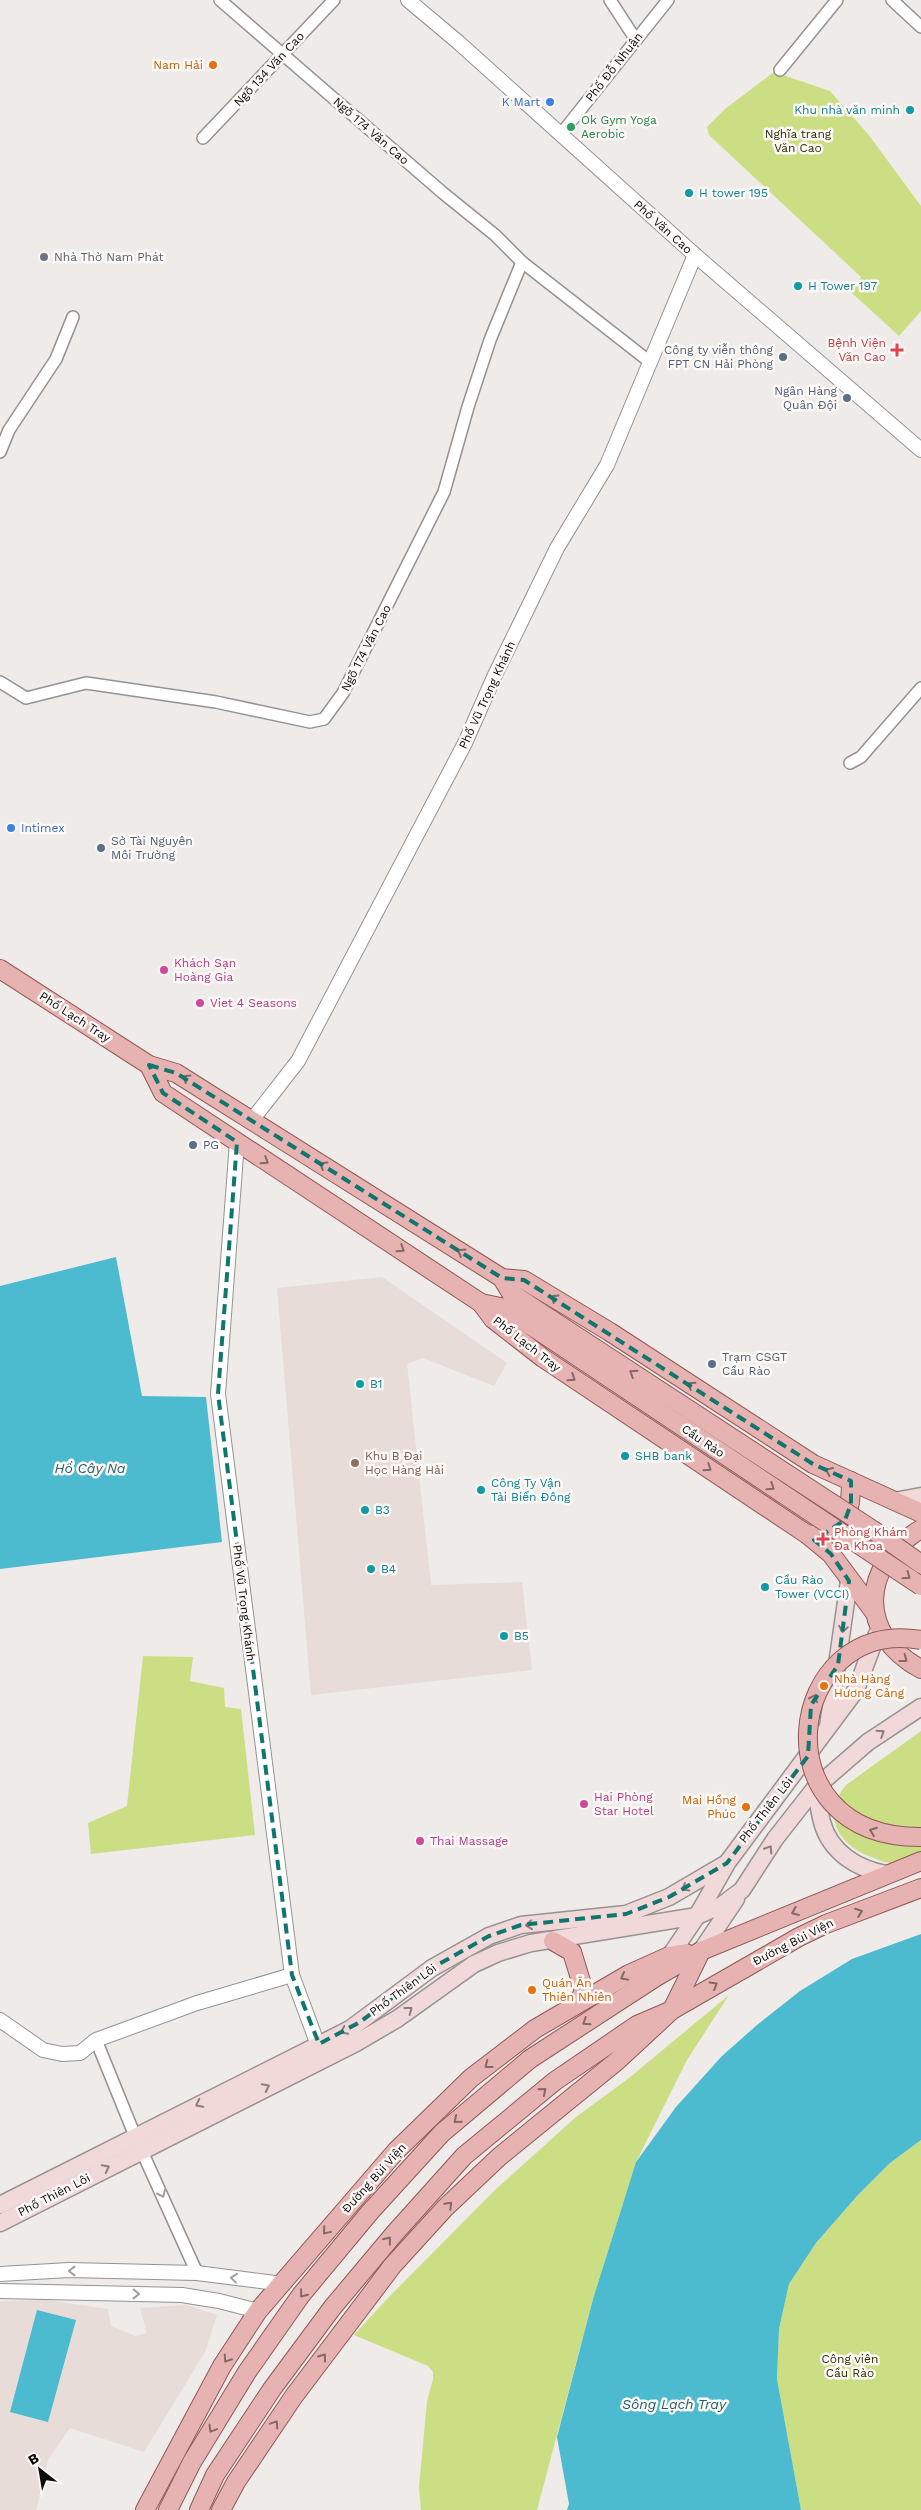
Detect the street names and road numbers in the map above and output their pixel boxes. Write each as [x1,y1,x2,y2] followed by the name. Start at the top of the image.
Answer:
[231,29,307,109] street label: Ngõ 134 Văn Cao
[583,30,645,104] street label: Phố Đỗ Nhuận
[330,94,412,168] street label: Ngõ 174 Văn Cao
[631,197,695,257] street label: Phố Văn Cao
[338,602,394,694] street label: Ngõ 174 Văn Cao
[456,639,518,751] street label: Phố Vũ Trọng Khánh
[37,989,114,1046] street label: Phố Lạch Tray
[490,1313,564,1375] street label: Phố Lạch Tray
[679,1422,727,1460] street label: Cầu Rào
[230,1544,258,1662] street label: Phố Vũ Trọng Khánh
[736,1774,796,1846] street label: Phố Thiên Lôi
[750,1916,836,1968] street label: Đường Bùi Viện
[367,1961,439,2019] street label: Phố Thiên Lôi
[339,2140,409,2216] street label: Đường Bùi Viện
[16,2171,92,2219] street label: Phố Thiên Lôi

